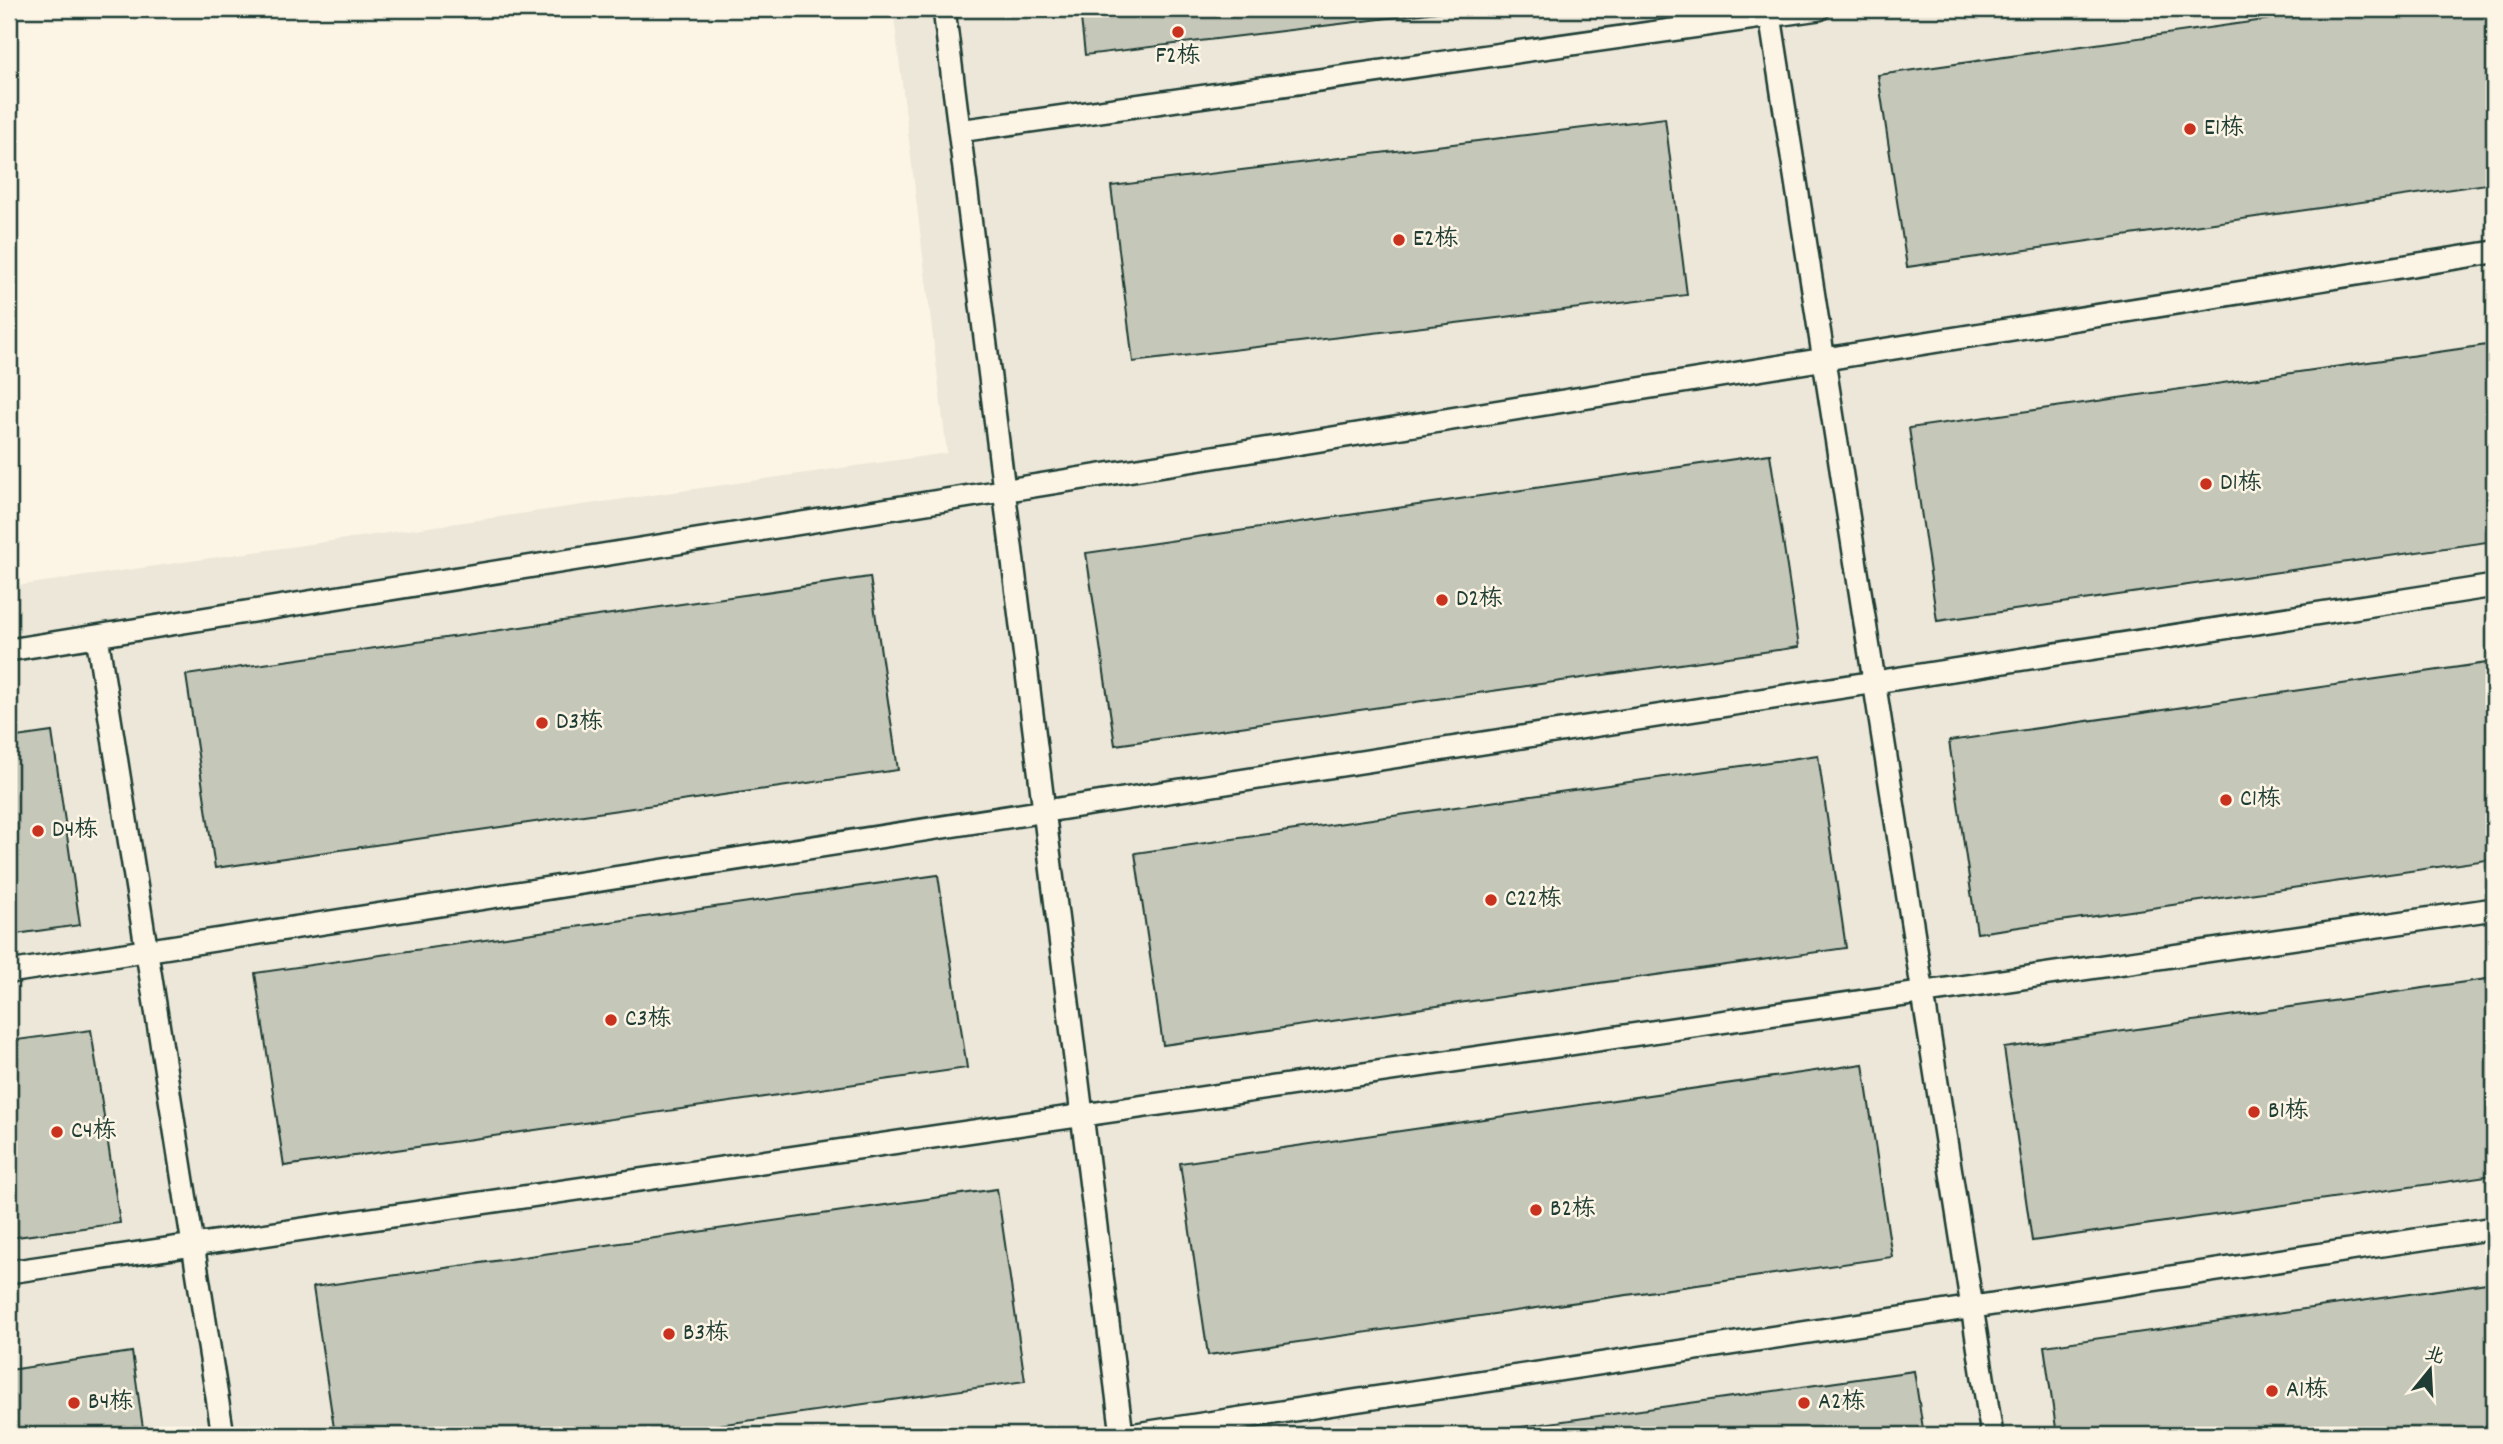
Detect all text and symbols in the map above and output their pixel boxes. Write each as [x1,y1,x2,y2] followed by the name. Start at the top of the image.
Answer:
[1170,24,1186,40] marker: F2栋
[1155,40,1201,74] place label: F2栋
[2204,112,2244,146] place label: E1栋
[2182,121,2198,137] marker: E1栋
[1413,223,1458,257] place label: E2栋
[1391,232,1407,248] marker: E2栋
[2220,467,2262,501] place label: D1栋
[2198,476,2214,492] marker: D1栋
[1456,583,1503,617] place label: D2栋
[1434,592,1450,608] marker: D2栋
[556,706,603,740] place label: D3栋
[534,715,550,731] marker: D3栋
[2240,783,2281,817] place label: C1栋
[2218,792,2234,808] marker: C1栋
[52,814,98,848] place label: D4栋
[30,823,46,839] marker: D4栋
[1505,883,1562,917] place label: C22栋
[1483,892,1499,908] marker: C22栋
[625,1003,672,1037] place label: C3栋
[603,1012,619,1028] marker: C3栋
[2268,1095,2309,1129] place label: B1栋
[2246,1104,2262,1120] marker: B1栋
[71,1115,117,1149] place label: C4栋
[49,1124,65,1140] marker: C4栋
[1550,1193,1596,1227] place label: B2栋
[1528,1202,1544,1218] marker: B2栋
[683,1317,729,1351] place label: B3栋
[661,1326,677,1342] marker: B3栋
[2394,1336,2464,1406] north arrow
[2421,1341,2447,1373] text: 北
[2286,1374,2328,1408] place label: A1栋
[2264,1383,2280,1399] marker: A1栋
[88,1386,133,1420] place label: B4栋
[1818,1386,1866,1420] place label: A2栋
[66,1395,82,1411] marker: B4栋
[1796,1395,1812,1411] marker: A2栋

